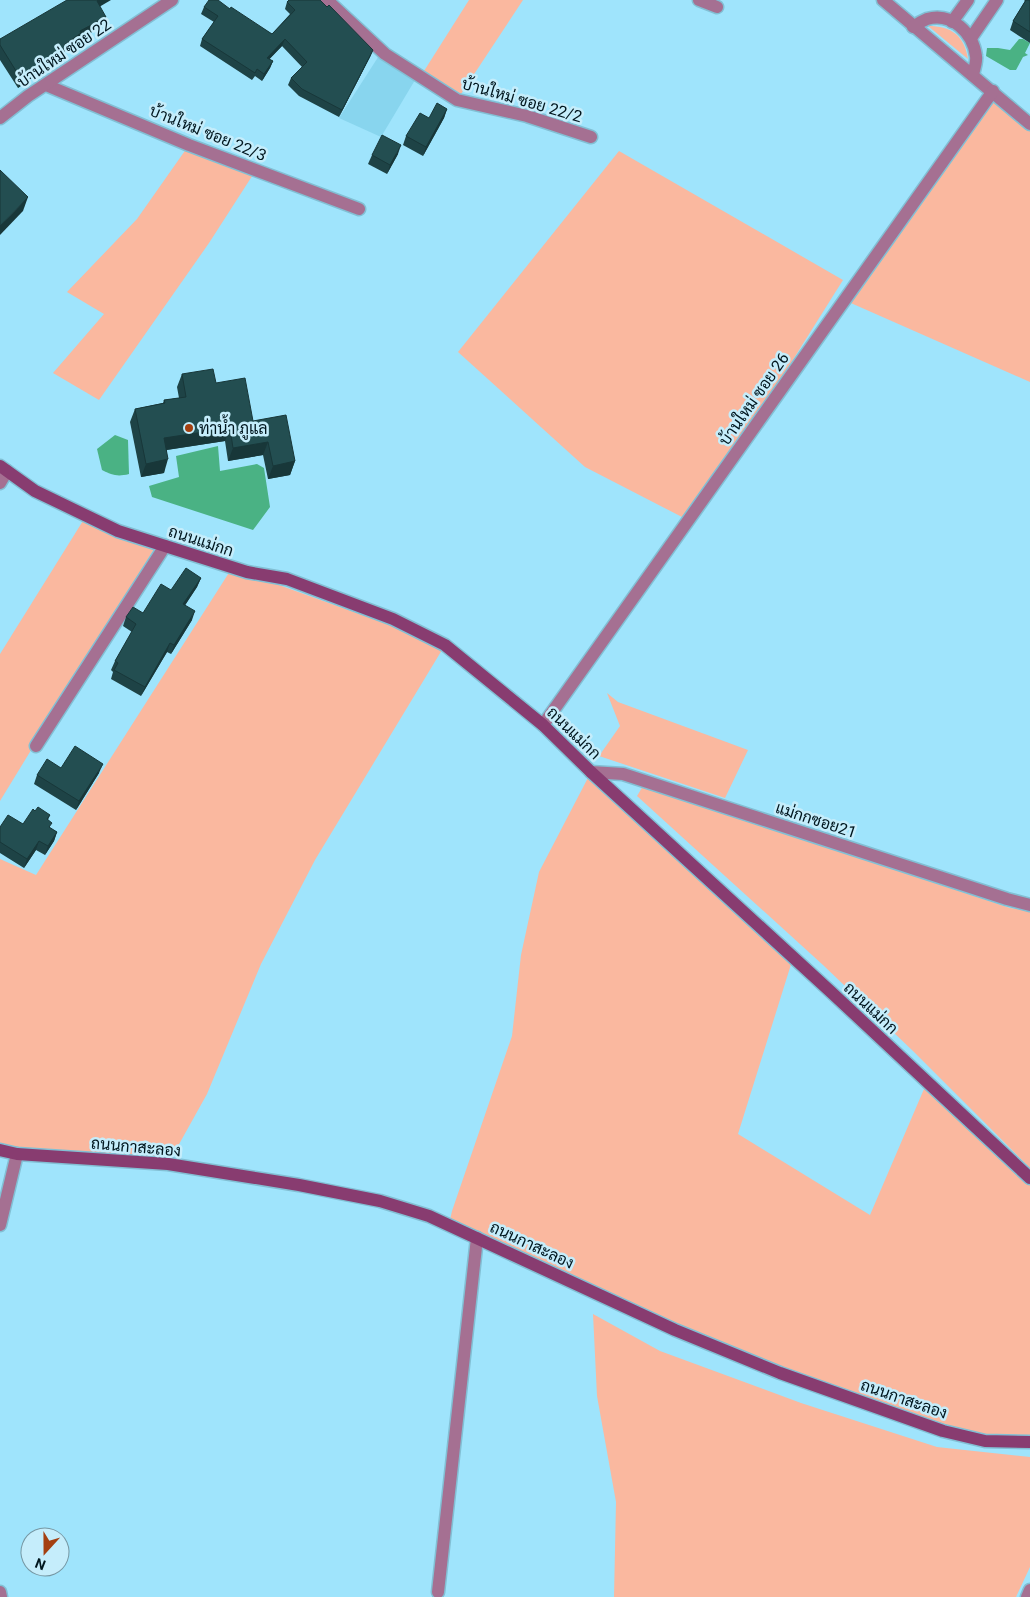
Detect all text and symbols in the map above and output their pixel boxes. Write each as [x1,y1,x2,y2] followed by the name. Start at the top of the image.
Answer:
[13,13,114,91] street label: บ้านใหม่ ซอย 22
[460,72,585,126] street label: บ้านใหม่ ซอย 22/2
[147,99,270,165] street label: บ้านใหม่ ซอย 22/3
[713,348,793,449] street label: บ้านใหม่ ซอย 26
[199,414,268,440] place label: ท่าน้ำ ภูแล
[183,422,195,434] marker: ท่าน้ำ ภูแล
[166,521,236,560] street label: ถนนแม่กก
[543,702,605,763] street label: ถนนแม่กก
[773,797,859,842] street label: แม่กกซอย21
[840,977,903,1038] street label: ถนนแม่กก
[90,1134,182,1160] street label: ถนนกาสะลอง
[487,1217,577,1273] street label: ถนนกาสะลอง
[858,1375,950,1423] street label: ถนนกาสะลอง
[20,1527,70,1577] north arrow
[33,1555,48,1573] text: N

